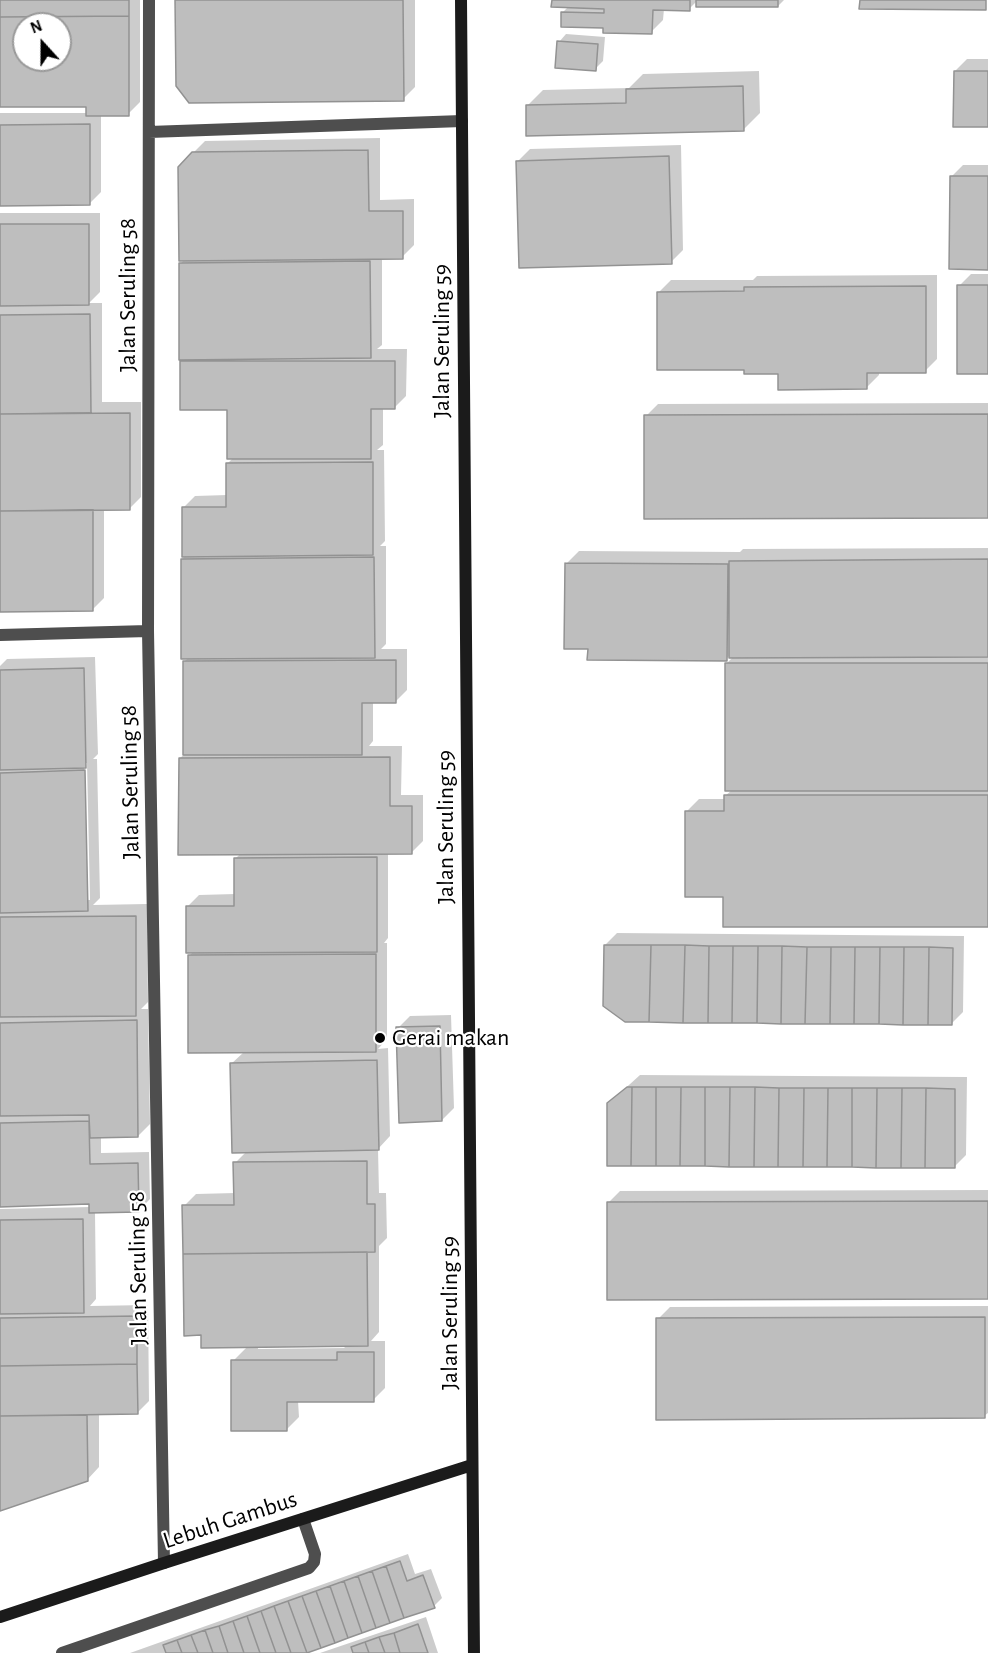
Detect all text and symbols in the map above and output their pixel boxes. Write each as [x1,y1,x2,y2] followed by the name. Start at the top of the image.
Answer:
[12,12,72,72] north arrow
[28,18,44,37] text: N
[114,218,142,372] street label: Jalan Seruling 58
[428,264,456,418] street label: Jalan Seruling 59
[114,705,146,859] street label: Jalan Seruling 58
[432,750,460,904] street label: Jalan Seruling 59
[392,1024,509,1052] place label: Gerai makan
[373,1031,387,1045] marker: Gerai makan
[122,1191,154,1345] street label: Jalan Seruling 58
[436,1236,464,1390] street label: Jalan Seruling 59
[159,1485,301,1555] street label: Lebuh Gambus

